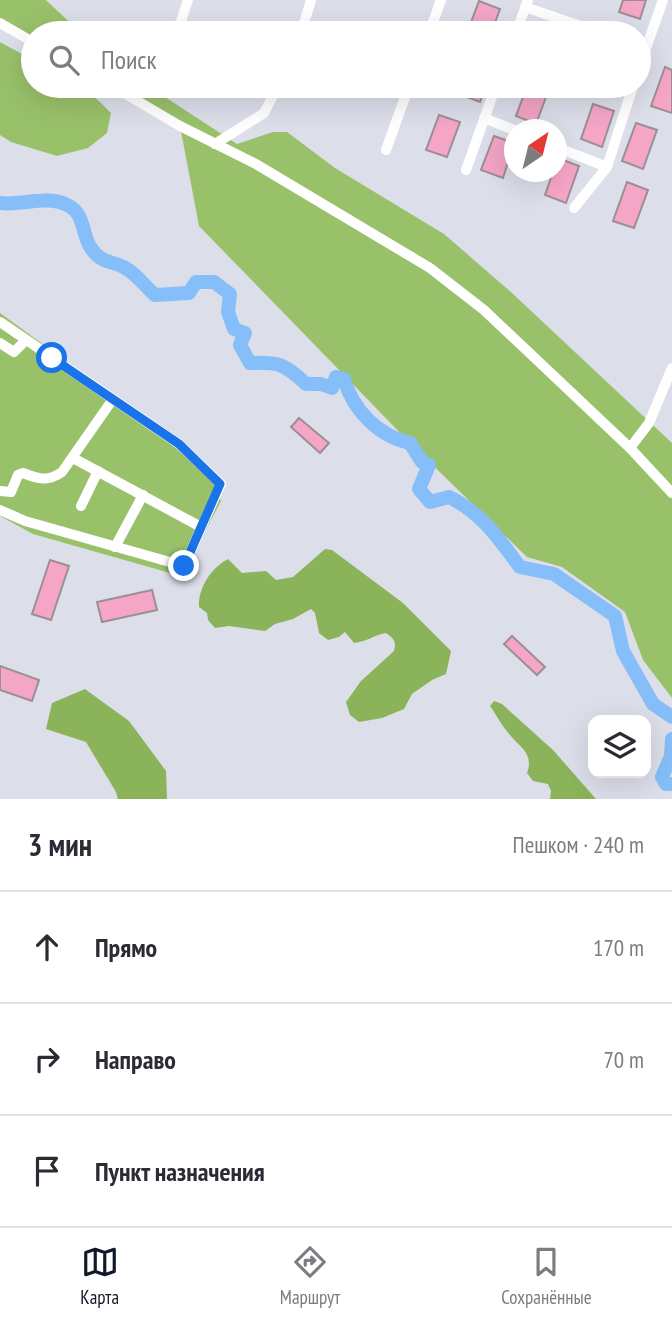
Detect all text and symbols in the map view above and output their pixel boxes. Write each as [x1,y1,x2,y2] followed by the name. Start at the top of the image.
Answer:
[21,21,651,98] search box
[45,41,83,79] icon: search
[101,43,157,76] text: Поиск
[504,119,567,182] north arrow
[36,342,67,373] route start
[168,550,199,581] route end
[588,715,651,778] map controls
[588,715,651,778] button: layers
[28,825,92,864] text: 3 мин
[513,830,644,859] text: Пешком · 240 m
[28,928,66,966] icon: ahead
[95,931,157,964] text: Прямо
[593,933,644,962] text: 170 m
[28,1040,66,1078] icon: right
[95,1043,176,1076] text: Направо
[603,1045,644,1074] text: 70 m
[28,1152,66,1190] icon: arrive
[95,1155,265,1188] text: Пункт назначения
[80,1243,119,1309] tab: Карта
[280,1243,340,1309] tab: Маршрут
[501,1243,592,1309] tab: Сохранённые

